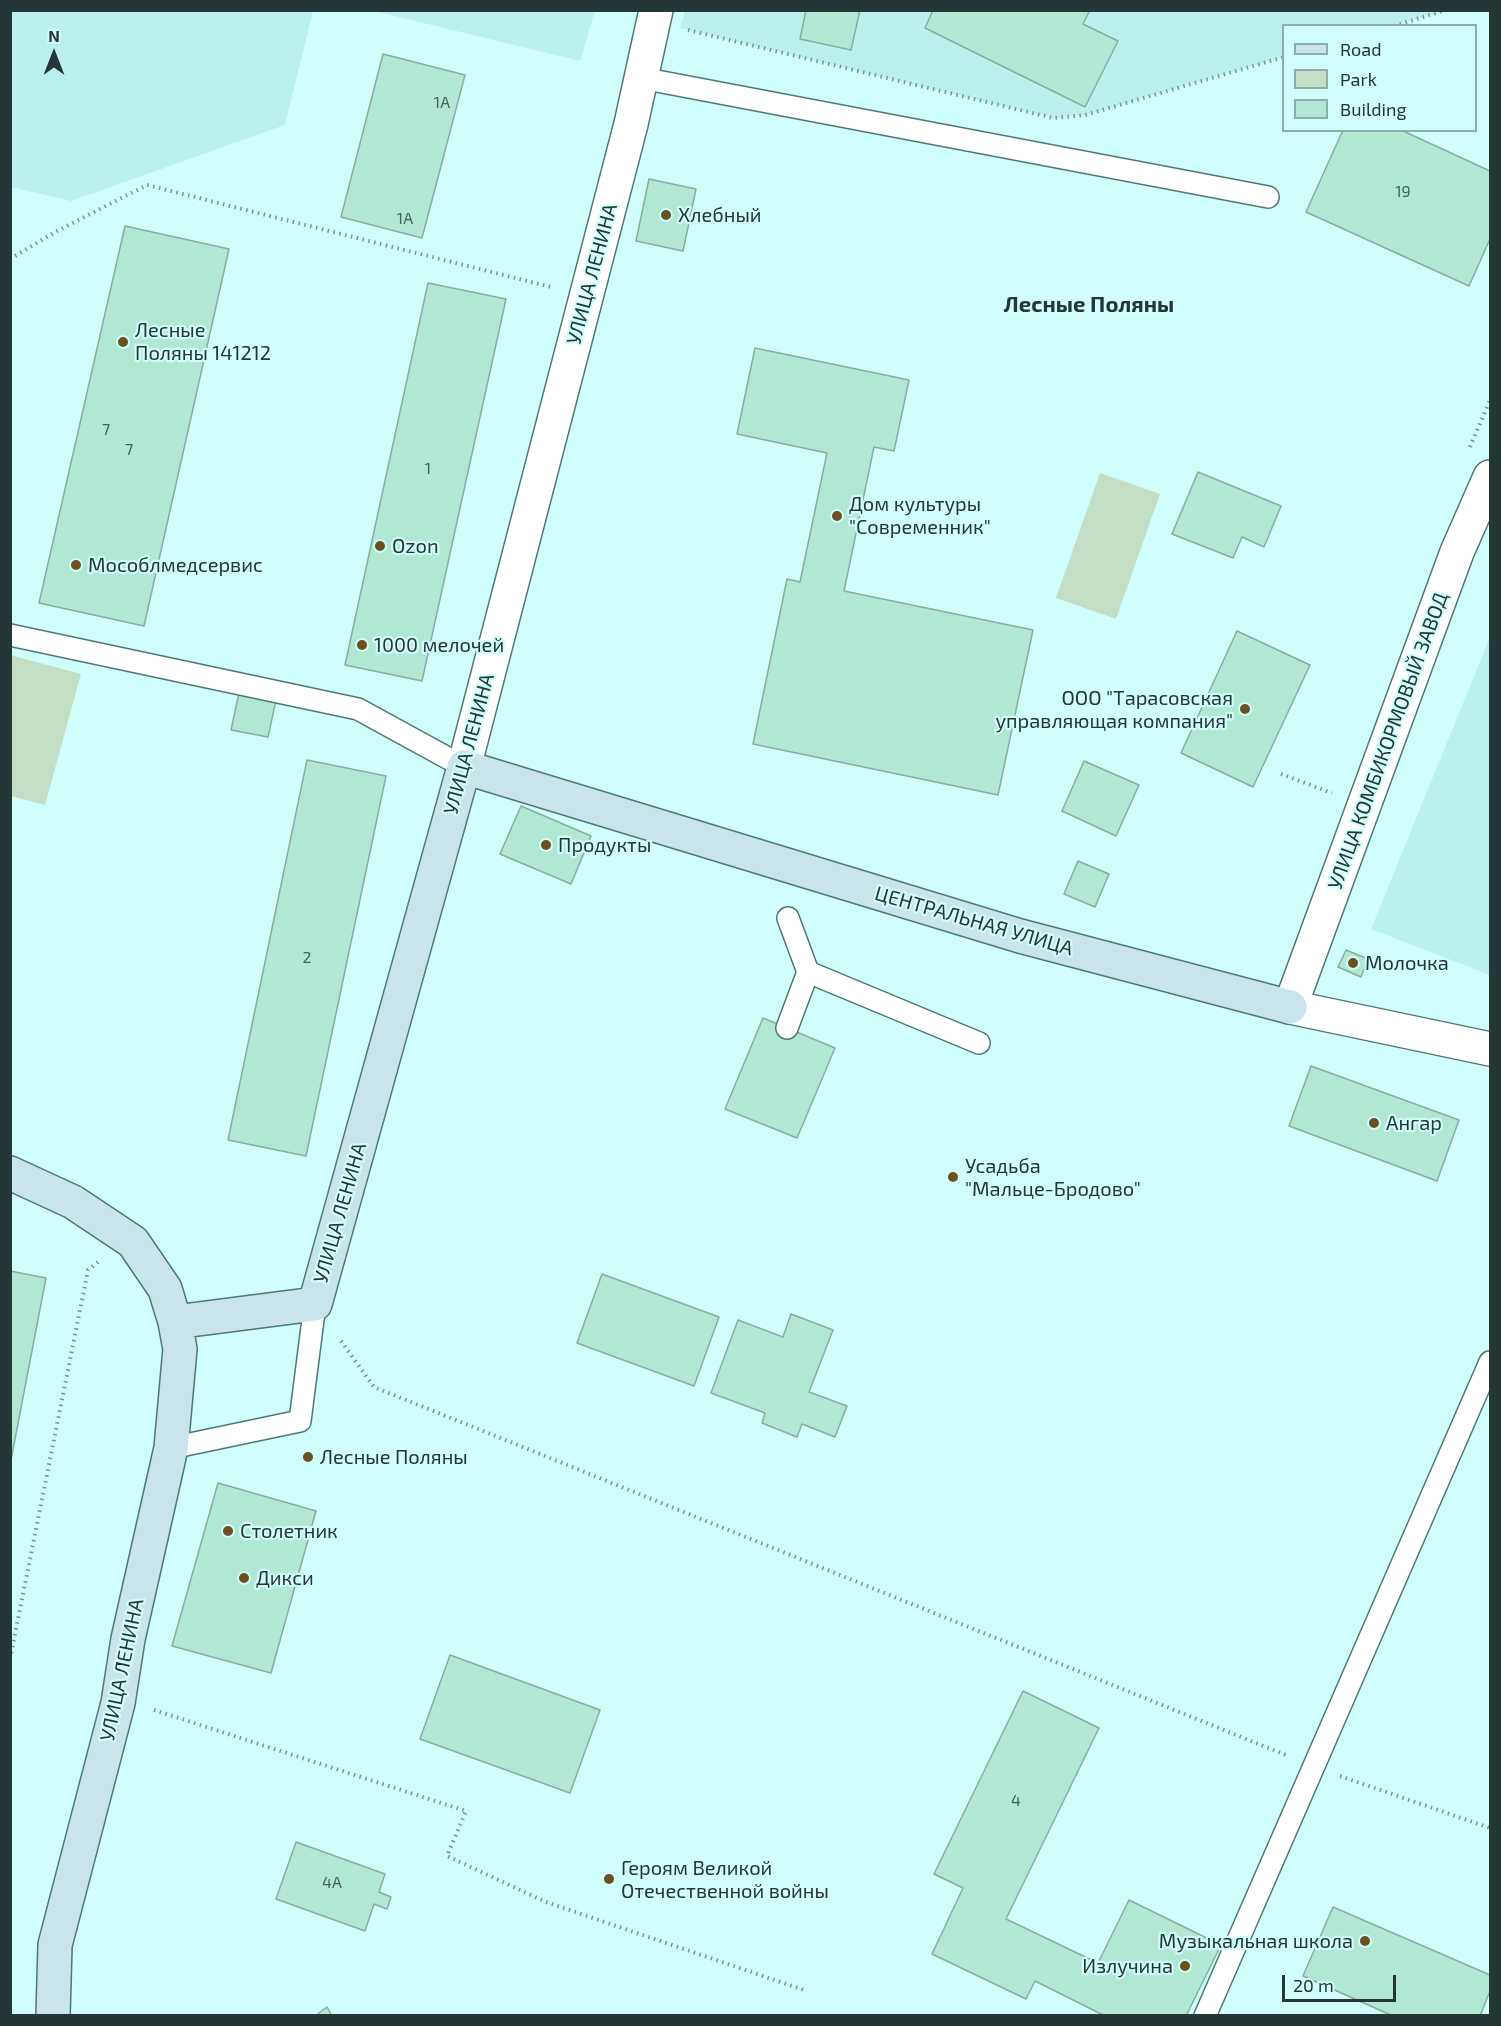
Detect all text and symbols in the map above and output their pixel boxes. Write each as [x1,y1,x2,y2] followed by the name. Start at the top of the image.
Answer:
[24,24,84,84] north arrow
[1282,24,1477,132] legend
[48,26,60,45] text: N
[1340,38,1381,60] text: Road
[1340,68,1377,90] text: Park
[434,93,450,113] house number: 1А
[1340,98,1407,120] text: Building
[1395,182,1411,202] house number: 19
[562,201,622,347] street label: УЛИЦА ЛЕНИНА
[678,203,762,227] place label: Хлебный
[659,208,673,222] marker: Хлебный
[397,209,413,229] house number: 1А
[1004,292,1174,318] district label: Лесные Поляны
[135,318,271,365] place label: Лесные Поляны 141212
[116,335,130,349] marker: Лесные Поляны 141212
[102,420,110,440] house number: 7
[125,440,133,460] house number: 7
[425,459,431,479] house number: 1
[849,492,991,539] place label: Дом культуры "Современник"
[830,509,844,523] marker: Дом культуры "Современник"
[392,534,439,558] place label: Ozon
[373,539,387,553] marker: Ozon
[88,553,263,577] place label: Мособлмедсервис
[69,558,83,572] marker: Мособлмедсервис
[1323,589,1453,893] street label: УЛИЦА КОМБИКОРМОВЫЙ ЗАВОД
[374,633,504,657] place label: 1000 мелочей
[355,638,369,652] marker: 1000 мелочей
[439,671,499,817] street label: УЛИЦА ЛЕНИНА
[995,686,1233,733] place label: ООО "Тарасовская управляющая компания"
[1238,702,1252,716] marker: ООО "Тарасовская управляющая компания"
[558,833,651,857] place label: Продукты
[539,838,553,852] marker: Продукты
[872,881,1076,961] street label: ЦЕНТРАЛЬНАЯ УЛИЦА
[303,948,311,968] house number: 2
[1365,951,1449,975] place label: Молочка
[1346,956,1360,970] marker: Молочка
[1386,1111,1442,1135] place label: Ангар
[1367,1116,1381,1130] marker: Ангар
[308,1140,372,1286] street label: УЛИЦА ЛЕНИНА
[965,1154,1141,1201] place label: Усадьба "Мальце-Бродово"
[946,1170,960,1184] marker: Усадьба "Мальце-Бродово"
[320,1445,468,1469] place label: Лесные Поляны
[301,1450,315,1464] marker: Лесные Поляны
[240,1519,338,1543] place label: Столетник
[221,1524,235,1538] marker: Столетник
[256,1566,314,1590] place label: Дикси
[237,1571,251,1585] marker: Дикси
[95,1597,149,1743] street label: УЛИЦА ЛЕНИНА
[1011,1791,1021,1811] house number: 4
[621,1856,829,1903] place label: Героям Великой Отечественной войны
[602,1872,616,1886] marker: Героям Великой Отечественной войны
[322,1873,342,1893] house number: 4А
[1159,1929,1353,1953] place label: Музыкальная школа
[1358,1934,1372,1948] marker: Музыкальная школа
[1082,1954,1173,1978] place label: Излучина
[1178,1959,1192,1973] marker: Излучина
[1285,1963,1399,2001] scale bar
[1293,1974,1334,1996] text: 20 m

